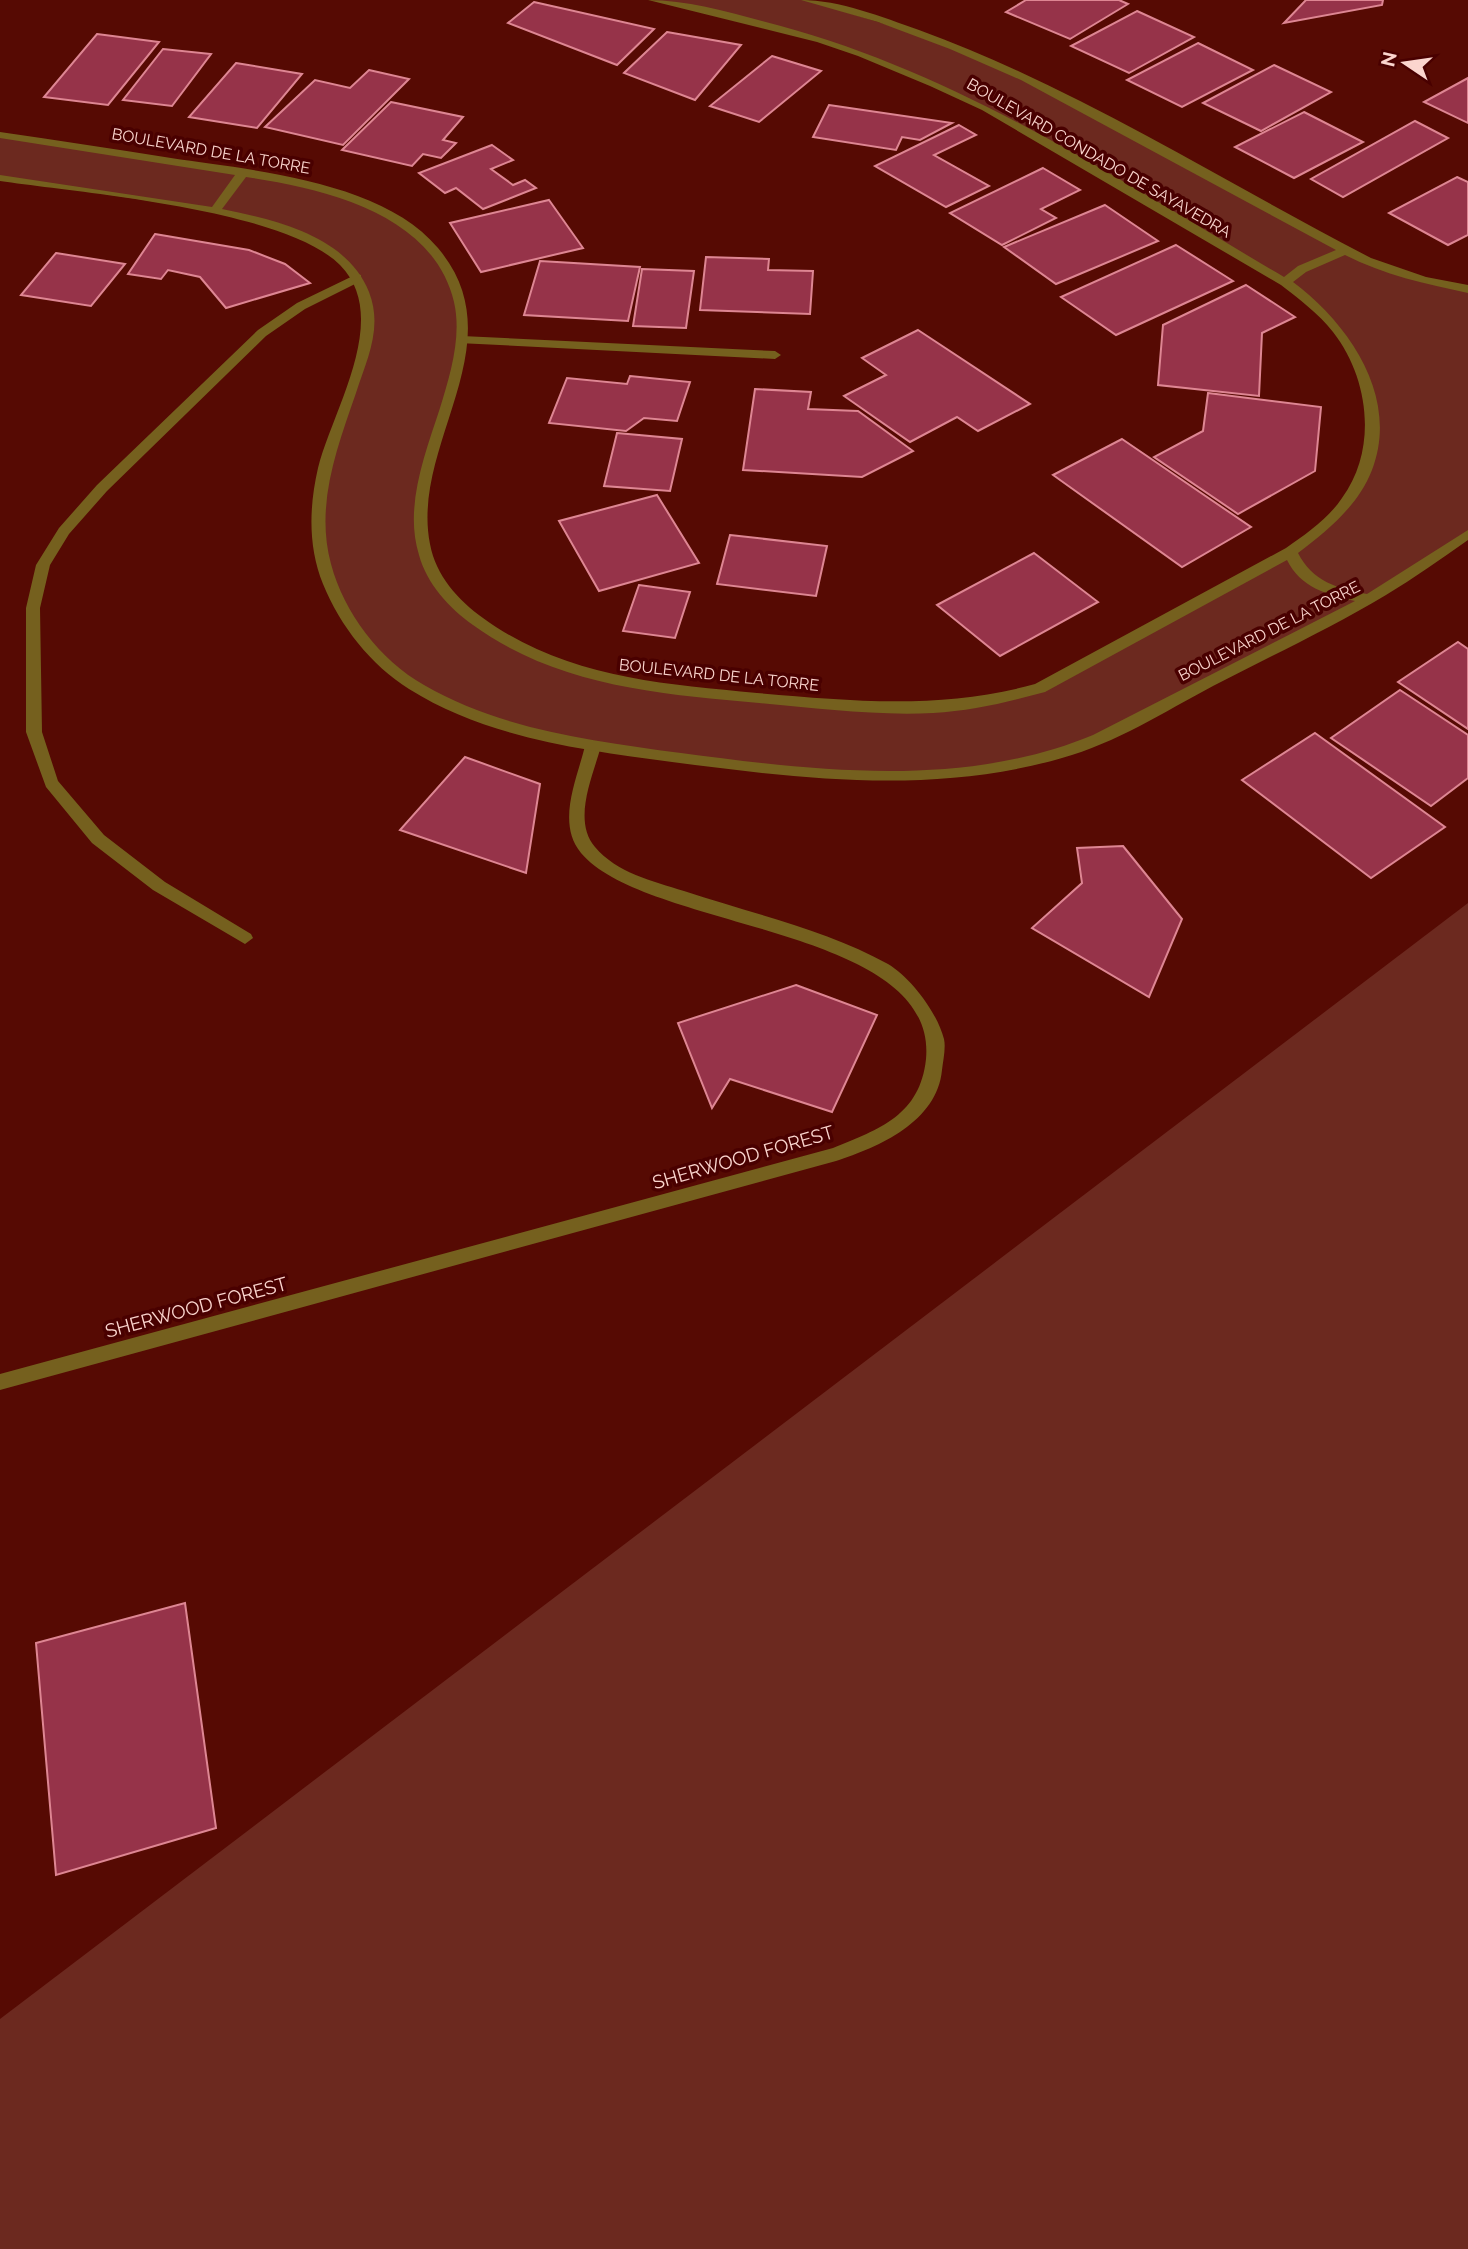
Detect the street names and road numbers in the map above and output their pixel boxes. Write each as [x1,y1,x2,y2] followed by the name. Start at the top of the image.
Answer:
[964,74,1235,242] street label: BOULEVARD CONDADO DE SAYAVEDRA
[110,124,312,178] street label: BOULEVARD DE LA TORRE
[1175,577,1363,685] street label: BOULEVARD DE LA TORRE
[618,655,820,695] street label: BOULEVARD DE LA TORRE
[650,1120,837,1193] street label: SHERWOOD FOREST
[102,1272,290,1342] street label: SHERWOOD FOREST

